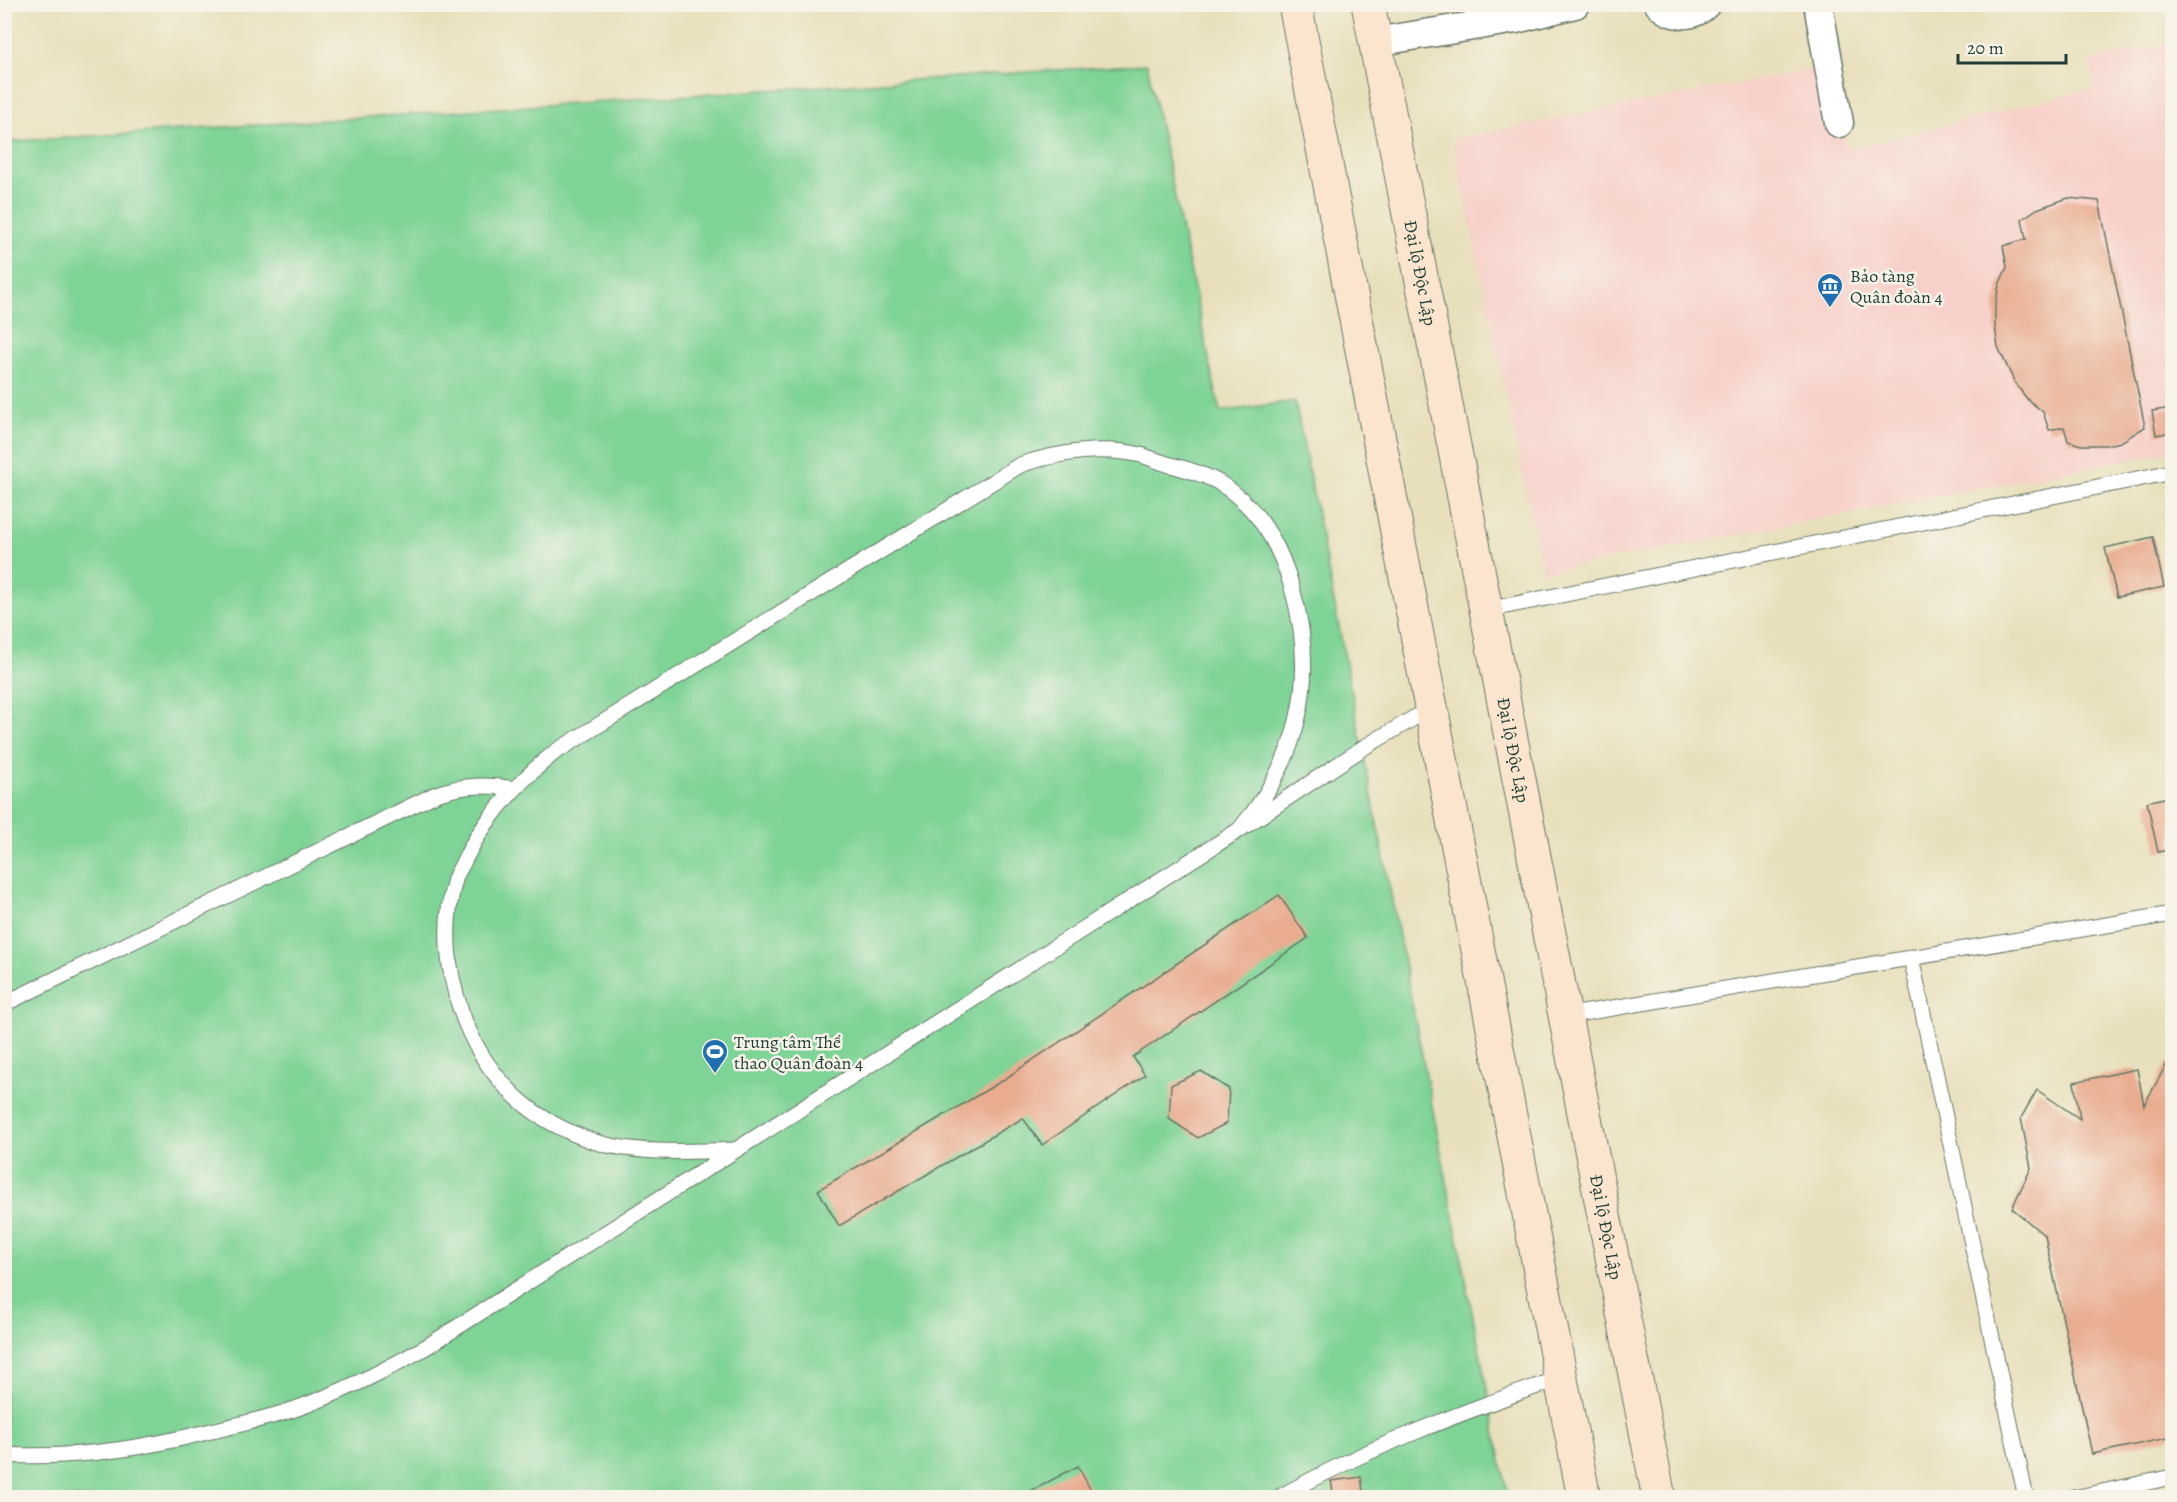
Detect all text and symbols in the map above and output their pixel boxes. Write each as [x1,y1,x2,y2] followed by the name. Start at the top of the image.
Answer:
[1958,27,2066,65] scale bar
[1967,36,2004,60] text: 20 m
[1398,218,1442,328] street label: Đại lộ Độc Lập
[1850,264,1943,309] place label: Bảo tàng Quân đoàn 4
[1815,271,1845,309] museum icon: Bảo tàng Quân đoàn 4
[1491,695,1535,805] street label: Đại lộ Độc Lập
[734,1030,863,1075] place label: Trung tâm Thể thao Quân đoàn 4
[700,1037,730,1075] sports icon: Trung tâm Thể thao Quân đoàn 4
[1584,1172,1628,1282] street label: Đại lộ Độc Lập

